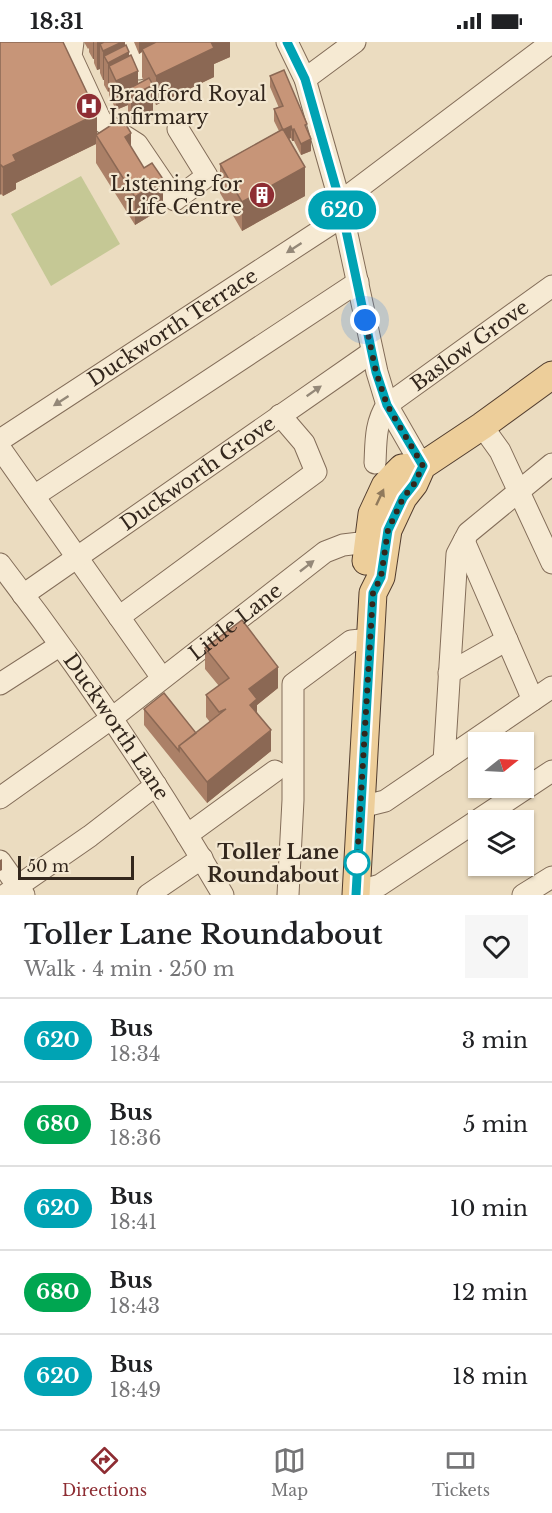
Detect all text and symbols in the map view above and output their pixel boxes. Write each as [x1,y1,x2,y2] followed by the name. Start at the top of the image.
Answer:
[30,8,83,35] text: 18:31
[109,82,267,129] place label: Bradford Royal Infirmary
[74,91,104,121] hospital icon: Bradford Royal Infirmary
[110,172,242,219] place label: Listening for Life Centre
[247,180,277,210] building icon: Listening for Life Centre
[308,190,376,230] line badge: 620
[320,197,364,223] text: 620
[286,243,303,254] one-way arrow
[83,263,262,391] street label: Duckworth Terrace
[406,295,533,396] street label: Baslow Grove
[350,305,380,335] your location
[306,385,322,397] one-way arrow
[53,395,69,406] one-way arrow
[116,411,280,535] street label: Duckworth Grove
[375,487,385,505] one-way arrow
[299,559,315,572] one-way arrow
[184,578,287,665] street label: Little Lane
[58,649,174,804] street label: Duckworth Lane
[468,732,534,798] north arrow
[468,732,534,876] map controls
[468,810,534,876] button: layers
[207,840,339,887] place label: Toller Lane Roundabout
[344,850,370,876] marker: Toller Lane Roundabout
[18,853,134,880] scale bar
[27,856,69,876] text: 50 m
[465,915,528,978] button: heart
[24,917,383,952] text: Toller Lane Roundabout
[24,957,234,981] text: Walk · 4 min · 250 m
[110,1015,153,1042] text: Bus
[36,1027,80,1053] text: 620
[462,1027,528,1054] text: 3 min
[110,1042,160,1066] text: 18:34
[109,1099,153,1126] text: Bus
[36,1111,79,1137] text: 680
[463,1111,528,1138] text: 5 min
[109,1126,161,1150] text: 18:36
[110,1183,153,1210] text: Bus
[36,1195,80,1221] text: 620
[450,1195,528,1222] text: 10 min
[110,1210,157,1234] text: 18:41
[109,1267,153,1294] text: Bus
[36,1279,79,1305] text: 680
[452,1279,528,1306] text: 12 min
[109,1294,160,1318] text: 18:43
[110,1351,153,1378] text: Bus
[36,1363,80,1389] text: 620
[452,1363,528,1390] text: 18 min
[110,1378,161,1402] text: 18:49
[62,1444,147,1500] tab: Directions
[271,1444,308,1500] tab: Map
[432,1444,490,1500] tab: Tickets

